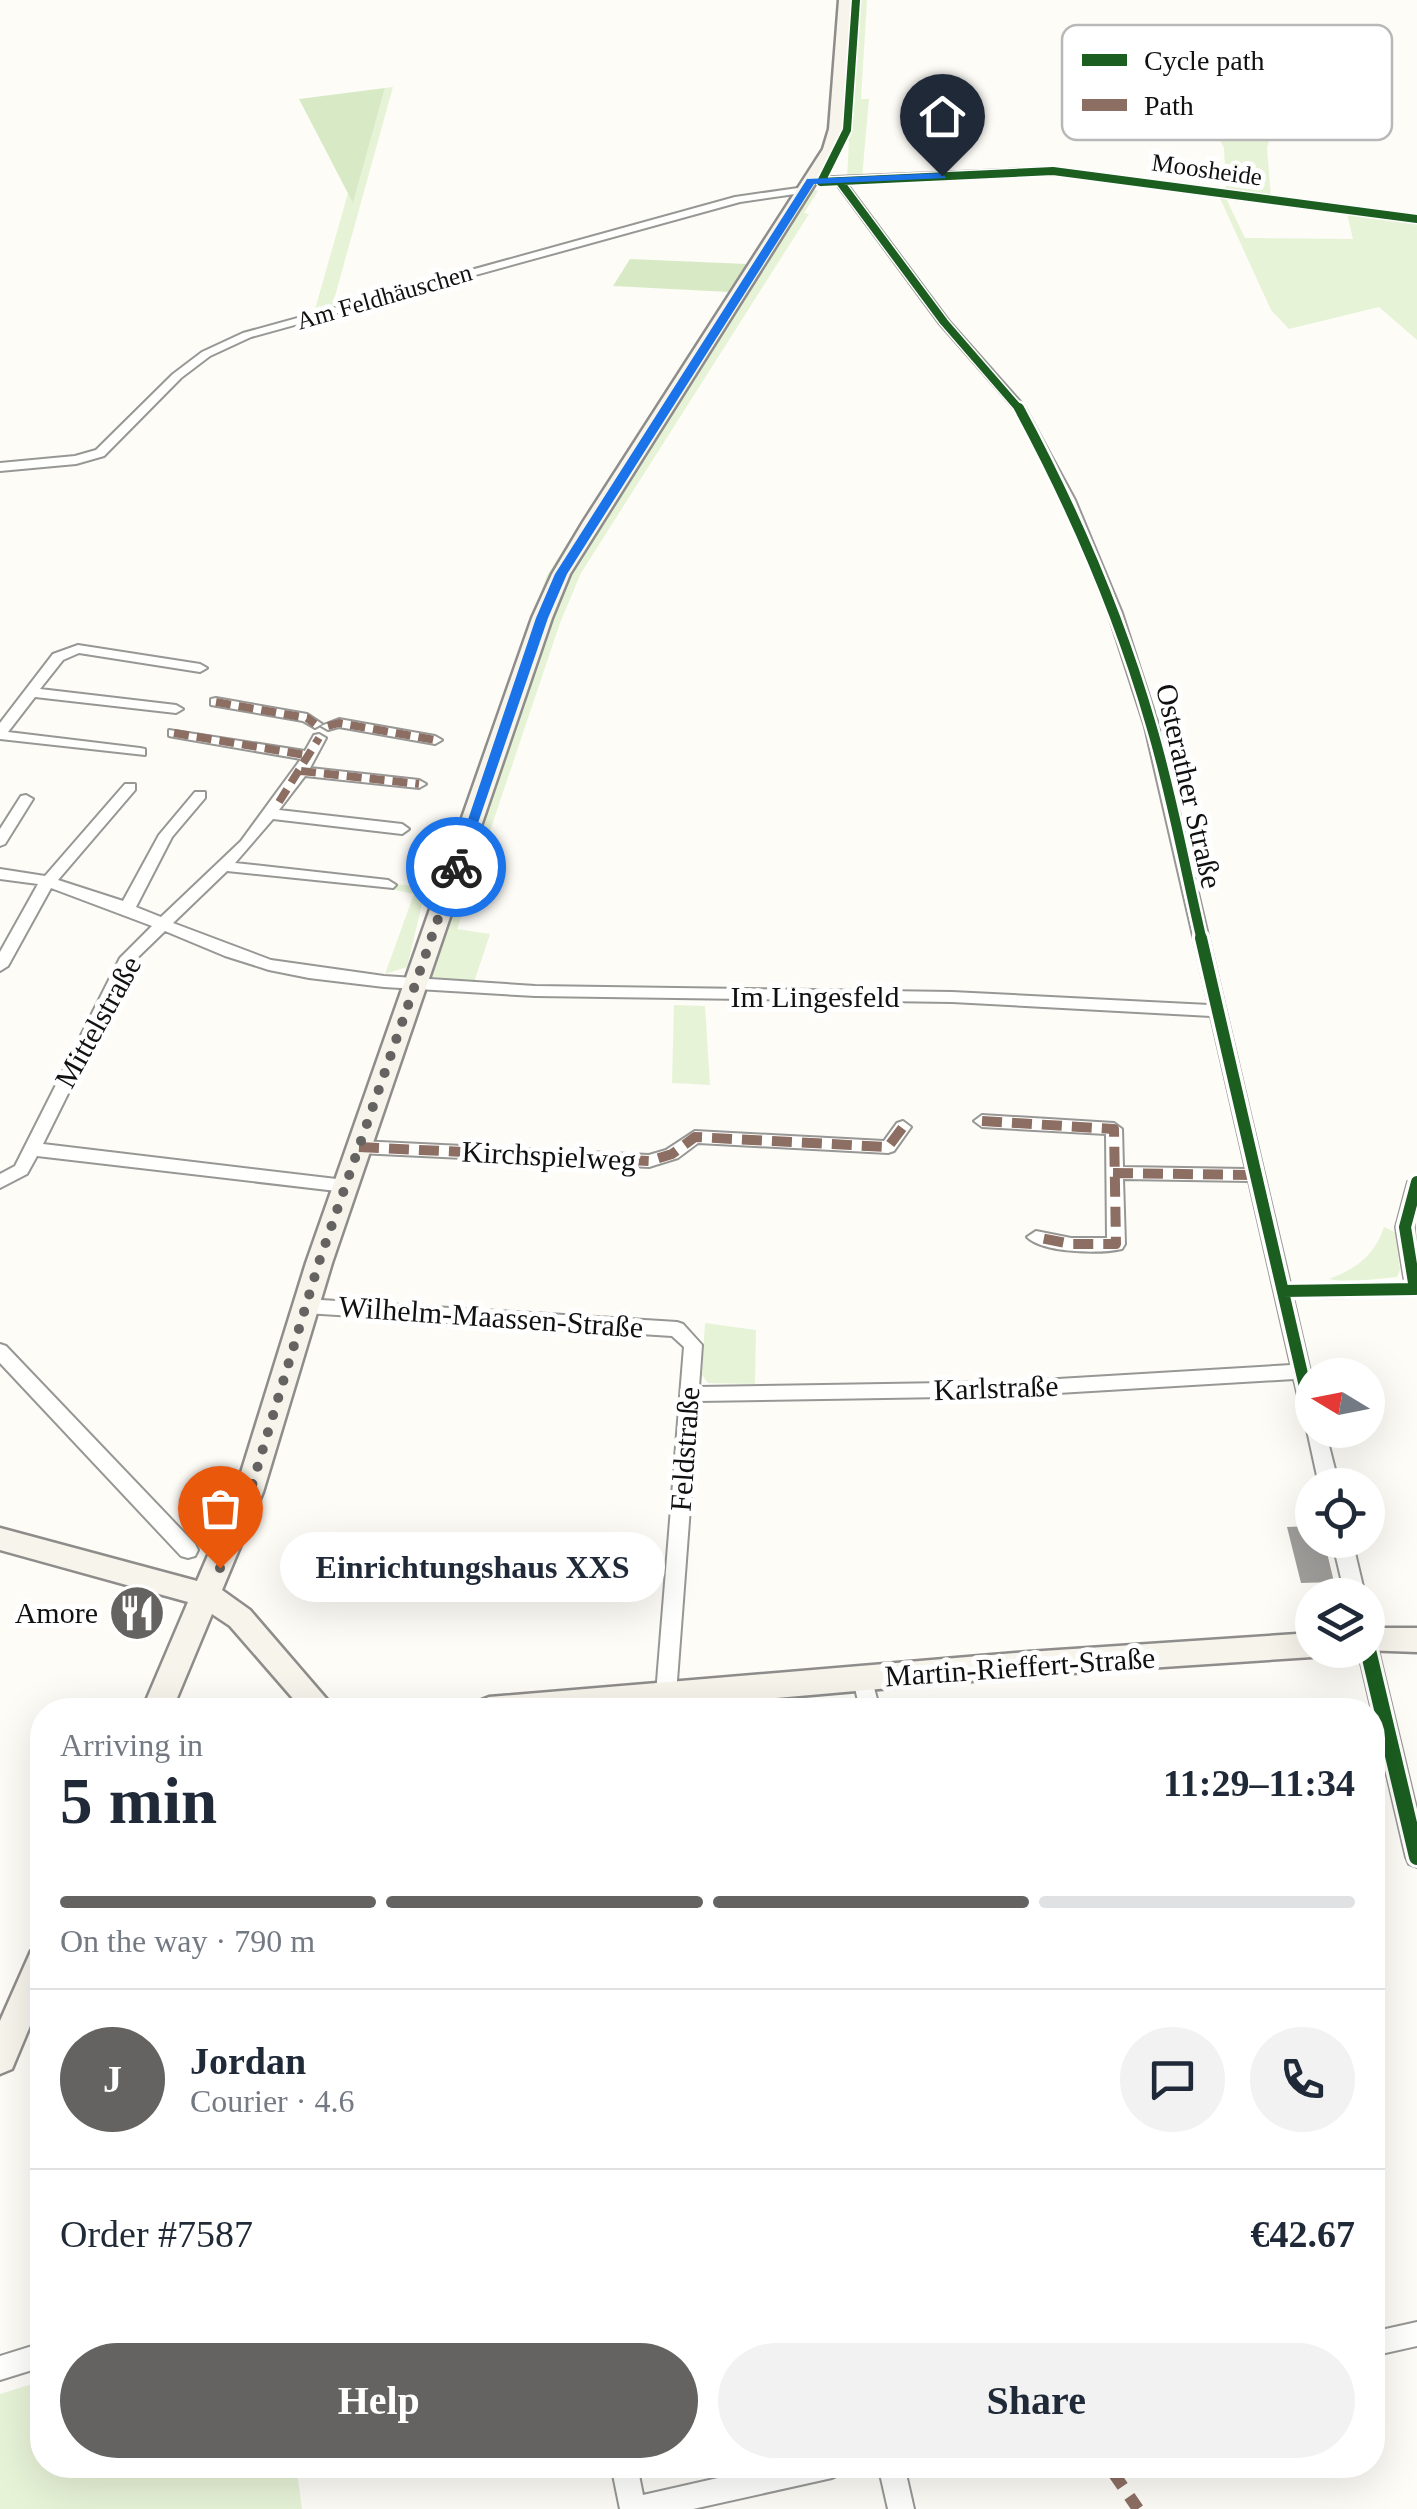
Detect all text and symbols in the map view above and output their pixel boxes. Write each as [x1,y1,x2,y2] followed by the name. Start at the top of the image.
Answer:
[1062,25,1392,140] legend
[1144,45,1265,76] text: Cycle path
[900,74,985,177] pin
[915,89,970,144] icon: home
[1144,90,1194,121] text: Path
[1150,148,1264,191] street label: Moosheide
[293,258,475,334] street label: Am Feldhäuschen
[1150,680,1229,891] street label: Osterather Straße
[406,817,506,917] courier
[429,840,484,895] icon: bike
[48,950,147,1093] street label: Mittelstraße
[730,980,900,1013] street label: Im Lingesfeld
[461,1134,637,1177] street label: Kirchspielweg
[338,1289,645,1344] street label: Wilhelm-Maassen-Straße
[1295,1358,1385,1448] north arrow
[1295,1358,1385,1668] map controls
[933,1369,1059,1406] street label: Karlstraße
[664,1385,705,1512] street label: Feldstraße
[178,1466,263,1569] pin
[1295,1468,1385,1558] button: locate
[193,1481,248,1536] icon: bag
[280,1533,665,1603] callout: Einrichtungshaus XXS
[316,1549,629,1585] text: Einrichtungshaus XXS
[1295,1578,1385,1668] button: layers
[107,1583,167,1643] restaurant icon: Amore
[15,1596,98,1629] place label: Amore
[884,1641,1156,1692] street label: Martin-Rieffert-Straße
[60,1727,203,1763] text: Arriving in
[1163,1762,1355,1804] text: 11:29–11:34
[60,1765,217,1837] text: 5 min
[60,1923,315,1959] text: On the way · 790 m
[1120,2027,1225,2132] button: chat
[1250,2027,1355,2132] button: phone
[190,2040,306,2082] text: Jordan
[103,2058,122,2100] text: J
[190,2083,354,2119] text: Courier · 4.6
[60,2213,253,2255] text: Order #7587
[1251,2213,1355,2255] text: €42.67
[60,2343,698,2458] button: Help
[718,2343,1355,2458] button: Share

